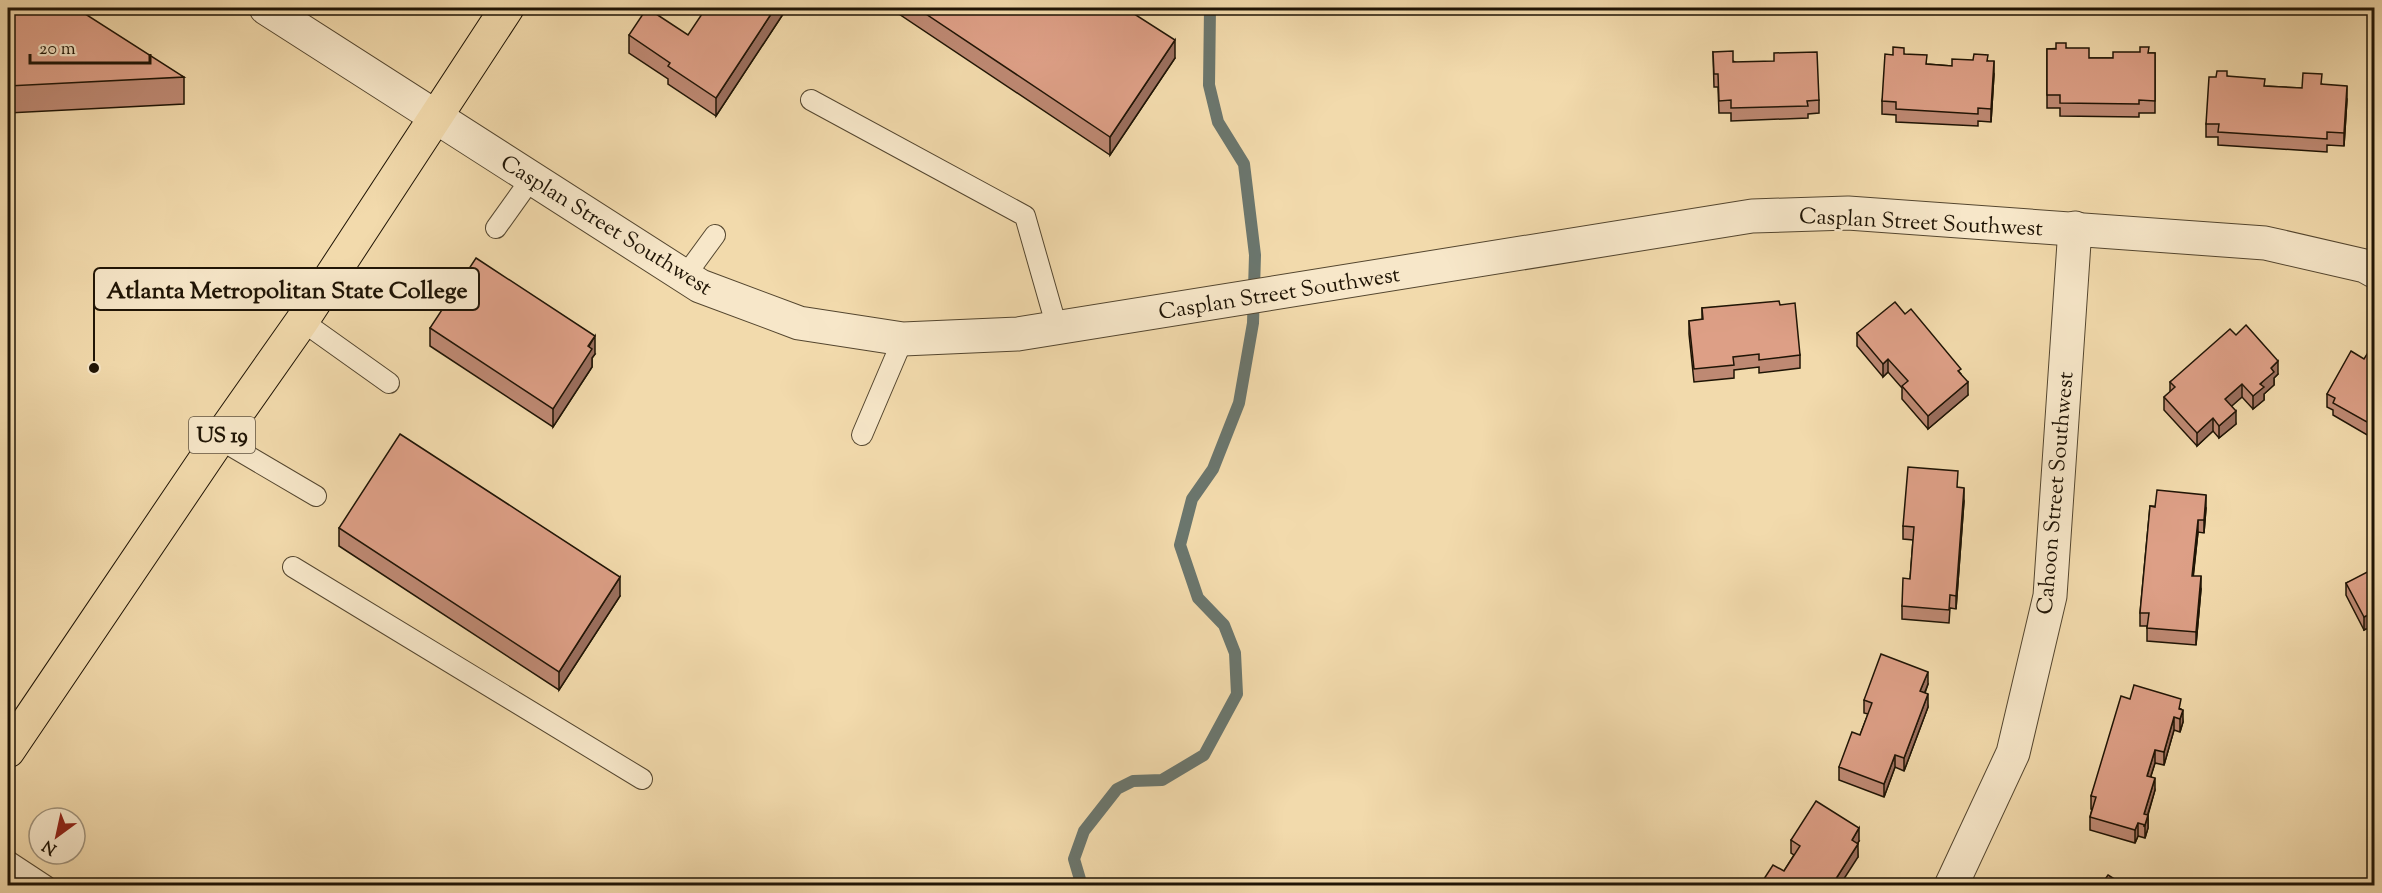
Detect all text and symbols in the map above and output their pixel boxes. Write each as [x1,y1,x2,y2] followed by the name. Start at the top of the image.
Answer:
[30,27,150,65] scale bar
[39,37,76,63] text: 20 m
[493,148,718,305] street label: Casplan Street Southwest
[1798,202,2044,246] street label: Casplan Street Southwest
[1156,260,1403,330] street label: Casplan Street Southwest
[94,268,479,310] callout: Atlanta Metropolitan State College
[106,275,468,309] text: Atlanta Metropolitan State College
[2030,370,2084,616] street label: Cahoon Street Southwest
[189,417,255,453] road number: US 19
[27,806,87,866] north arrow
[38,833,62,860] text: N

